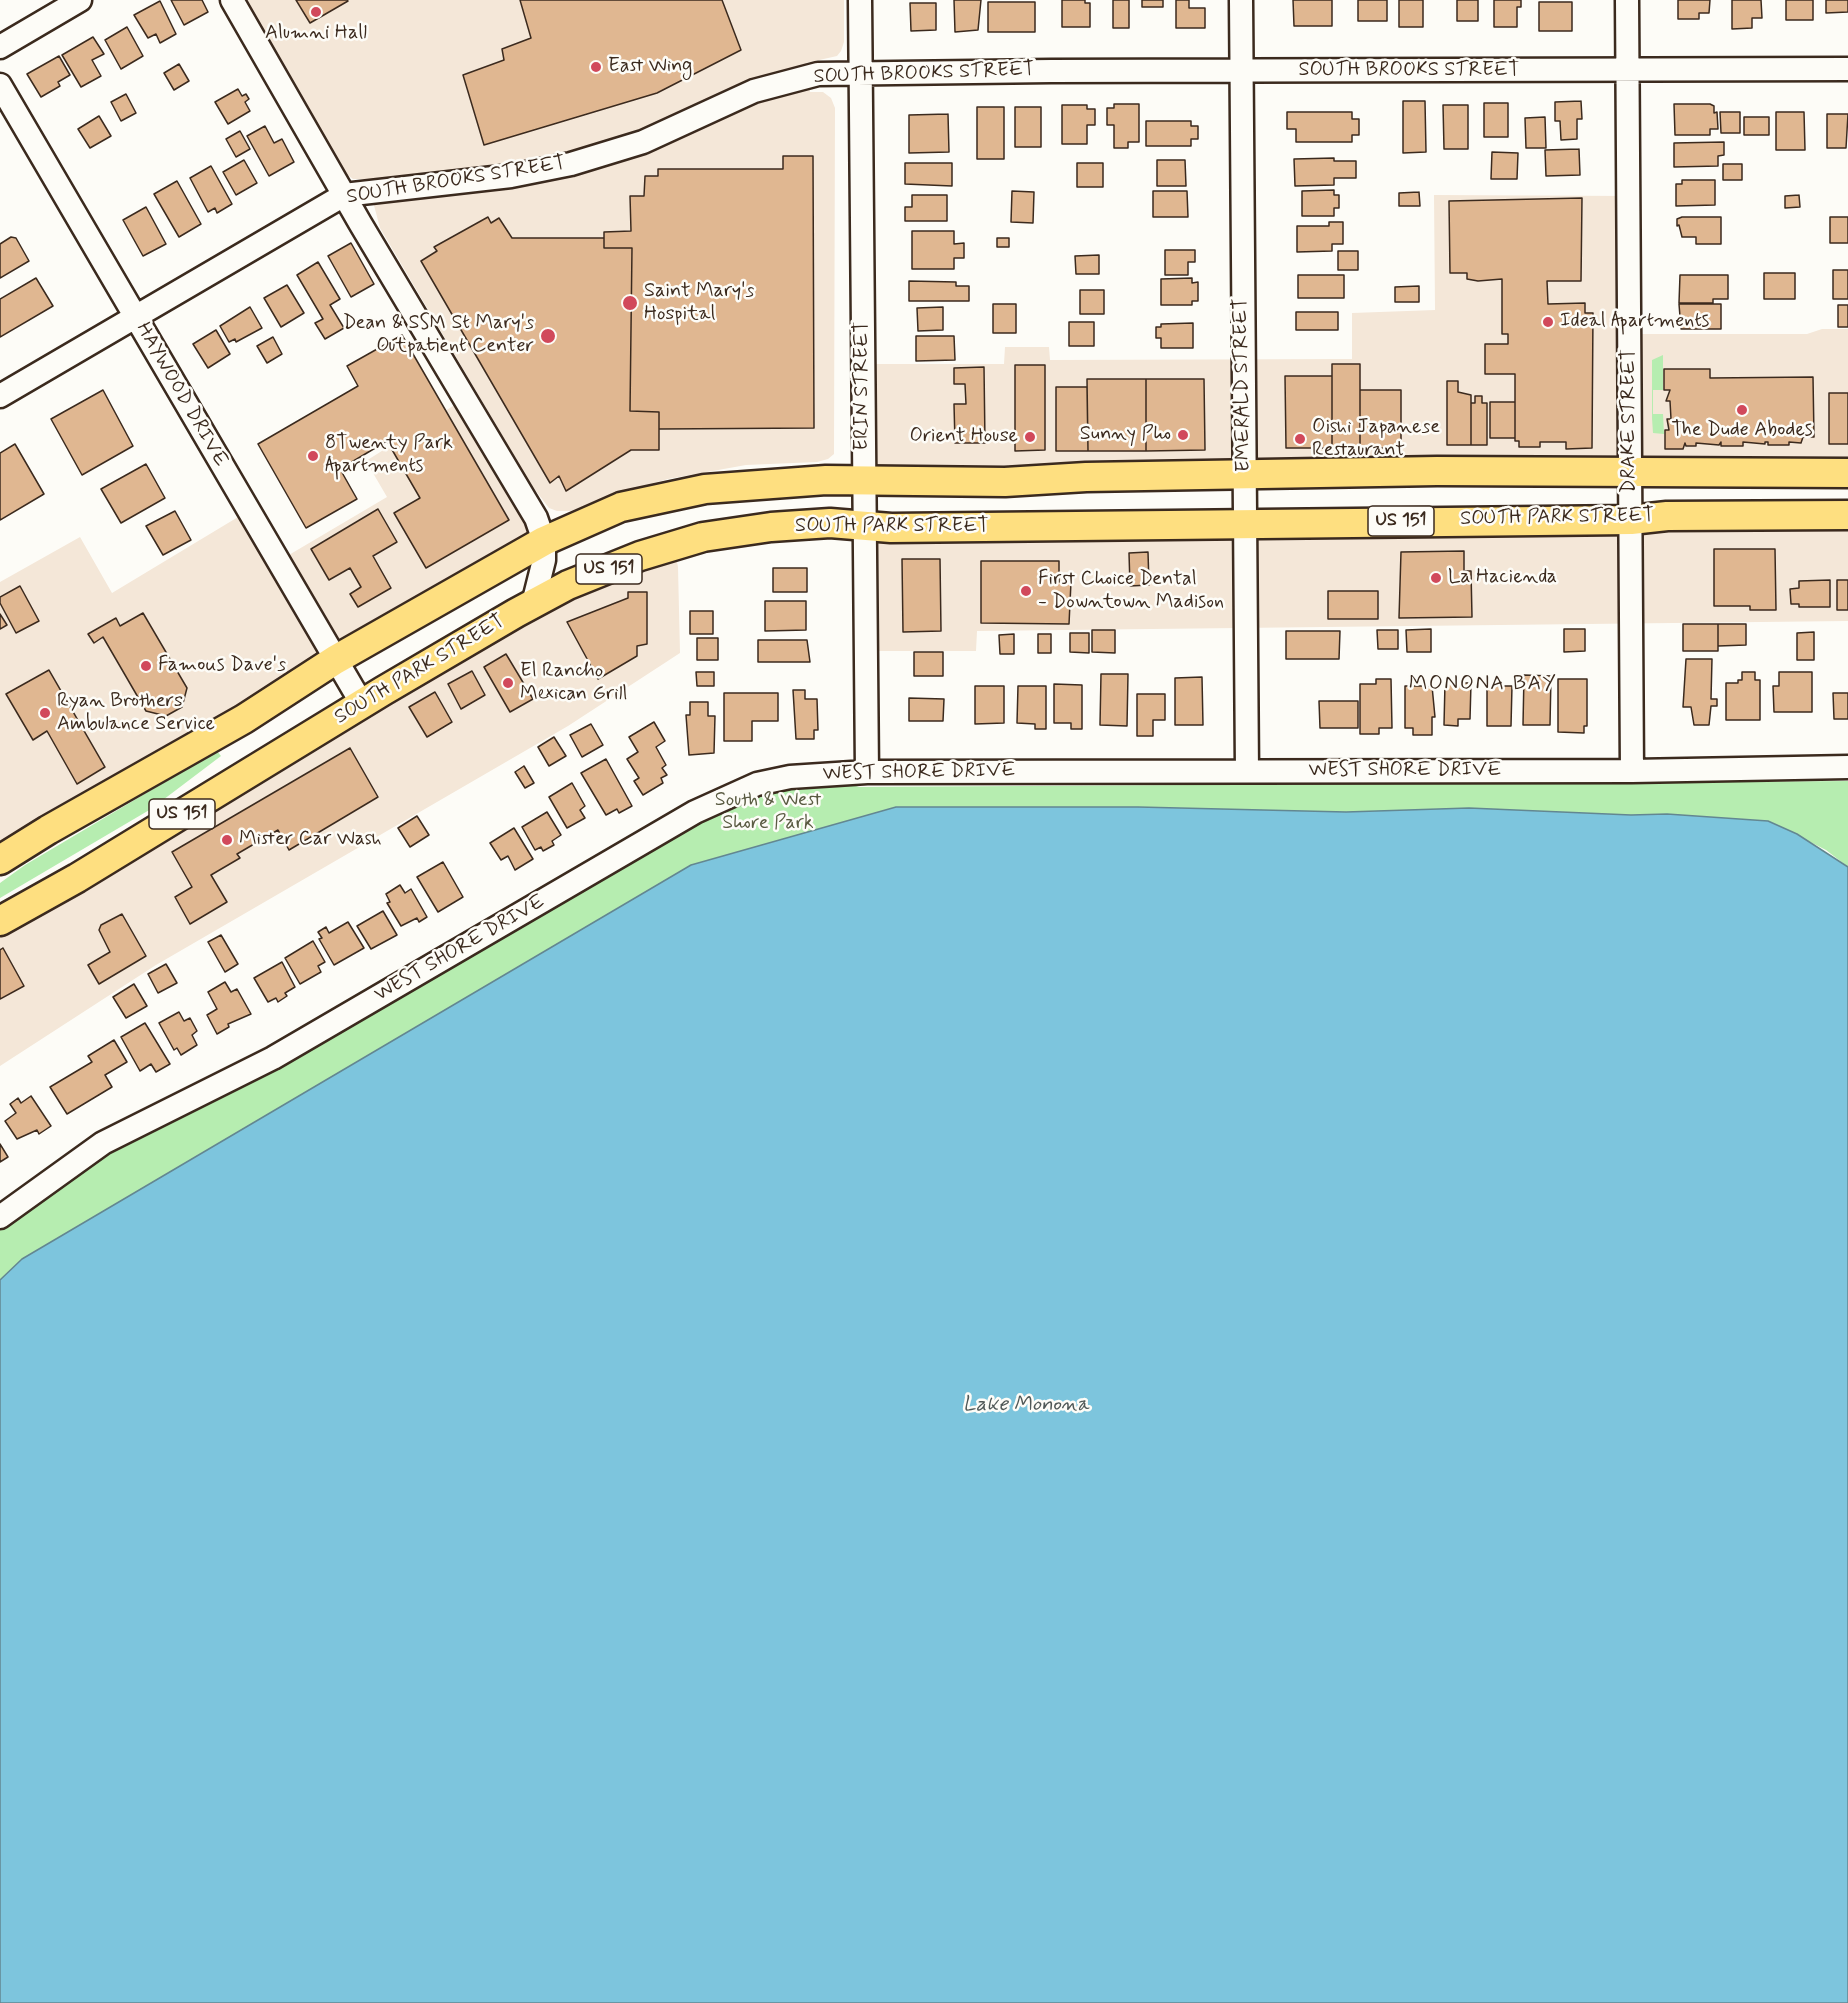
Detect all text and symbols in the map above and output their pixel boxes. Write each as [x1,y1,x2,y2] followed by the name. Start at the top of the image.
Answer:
[309,5,323,19] marker: Alumni Hall
[265,22,367,46] place label: Alumni Hall
[608,55,692,79] place label: East Wing
[813,58,1035,90] street label: SOUTH BROOKS STREET
[1298,59,1520,83] street label: SOUTH BROOKS STREET
[589,60,603,74] marker: East Wing
[345,152,567,210] street label: SOUTH BROOKS STREET
[644,280,754,327] place label: Saint Mary's Hospital
[621,294,639,312] marker: Saint Mary's Hospital
[1229,298,1257,472] street label: EMERALD STREET
[1560,310,1709,334] place label: Ideal Apartments
[343,312,534,359] place label: Dean & SSM St Mary's Outpatient Center
[1541,315,1555,329] marker: Ideal Apartments
[130,319,232,471] street label: HAYWOOD DRIVE
[851,321,875,451] street label: ERIN STREET
[539,327,557,345] marker: Dean & SSM St Mary's Outpatient Center
[1618,349,1642,493] street label: DRAKE STREET
[1735,403,1749,417] marker: The Dude Abodes
[1312,416,1440,463] place label: Oishi Japanese Restaurant
[1671,419,1813,443] place label: The Dude Abodes
[1080,423,1171,447] place label: Sunny Pho
[909,425,1018,449] place label: Orient House
[1176,428,1190,442] marker: Sunny Pho
[1023,430,1037,444] marker: Orient House
[325,432,453,479] place label: 8Twenty Park Apartments
[1293,432,1307,446] marker: Oishi Japanese Restaurant
[306,449,320,463] marker: 8Twenty Park Apartments
[1460,504,1654,532] street label: SOUTH PARK STREET
[1368,506,1434,536] road number: US 151
[795,515,989,539] street label: SOUTH PARK STREET
[576,554,642,584] road number: US 151
[1448,566,1557,590] place label: La Hacienda
[1038,568,1224,615] place label: First Choice Dental - Downtown Madison
[1429,571,1443,585] marker: La Hacienda
[1019,584,1033,598] marker: First Choice Dental - Downtown Madison
[331,610,509,730] street label: SOUTH PARK STREET
[158,654,286,678] place label: Famous Dave's
[139,659,153,673] marker: Famous Dave's
[520,660,627,707] place label: El Rancho Mexican Grill
[1410,672,1556,698] district label: MONONA BAY
[501,676,515,690] marker: El Rancho Mexican Grill
[57,690,215,737] place label: Ryan Brothers Ambulance Service
[38,706,52,720] marker: Ryan Brothers Ambulance Service
[822,759,1016,787] street label: WEST SHORE DRIVE
[1309,759,1501,783] street label: WEST SHORE DRIVE
[715,789,821,836] park label: South & West Shore Park
[149,799,215,829] road number: US 151
[239,828,382,852] place label: Mister Car Wash
[220,833,234,847] marker: Mister Car Wash
[371,890,549,1008] street label: WEST SHORE DRIVE
[963,1393,1089,1419] water label: Lake Monona

